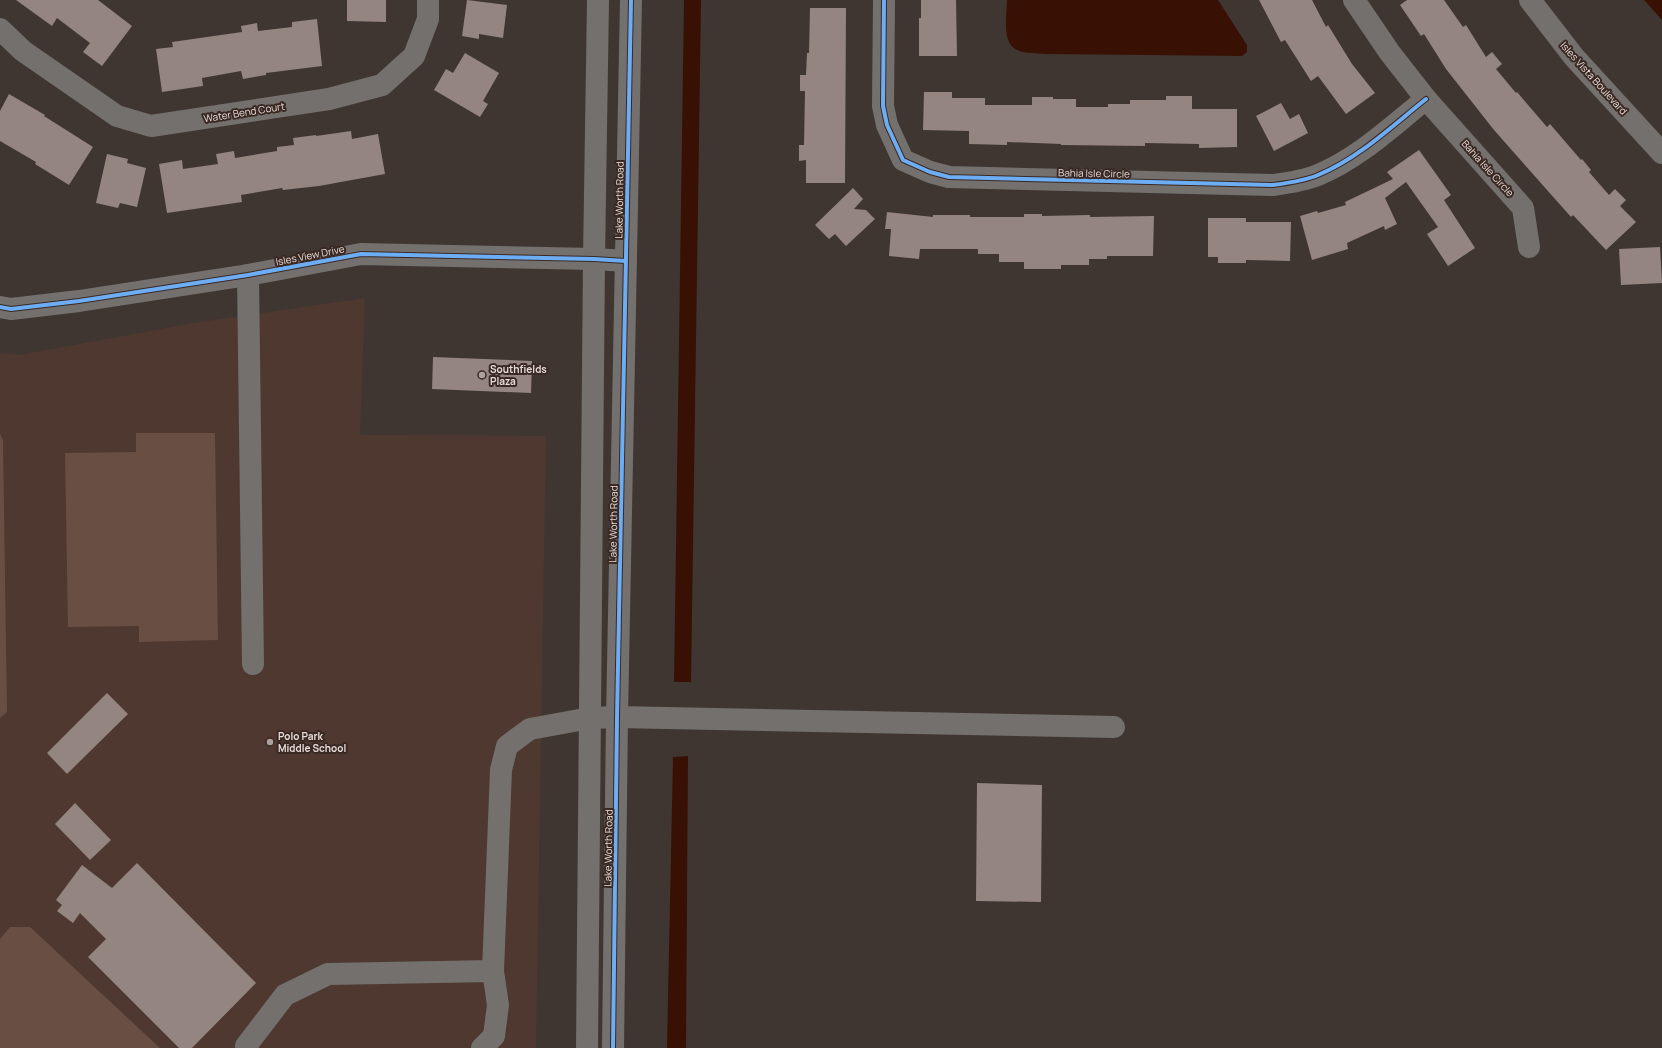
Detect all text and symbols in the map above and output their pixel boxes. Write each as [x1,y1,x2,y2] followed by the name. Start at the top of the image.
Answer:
[1557,38,1631,118] street label: Isles Vista Boulevard
[202,99,286,125] street label: Water Bend Court
[1459,137,1517,199] street label: Bahia Isle Circle
[611,161,627,239] street label: Lake Worth Road
[1058,165,1130,181] street label: Bahia Isle Circle
[274,241,346,269] street label: Isles View Drive
[490,362,547,388] place label: Southfields Plaza
[477,370,487,380] marker: Southfields Plaza
[605,485,621,563] street label: Lake Worth Road
[278,729,346,755] place label: Polo Park Middle School
[265,737,275,747] marker: Polo Park Middle School
[600,809,616,887] street label: Lake Worth Road

